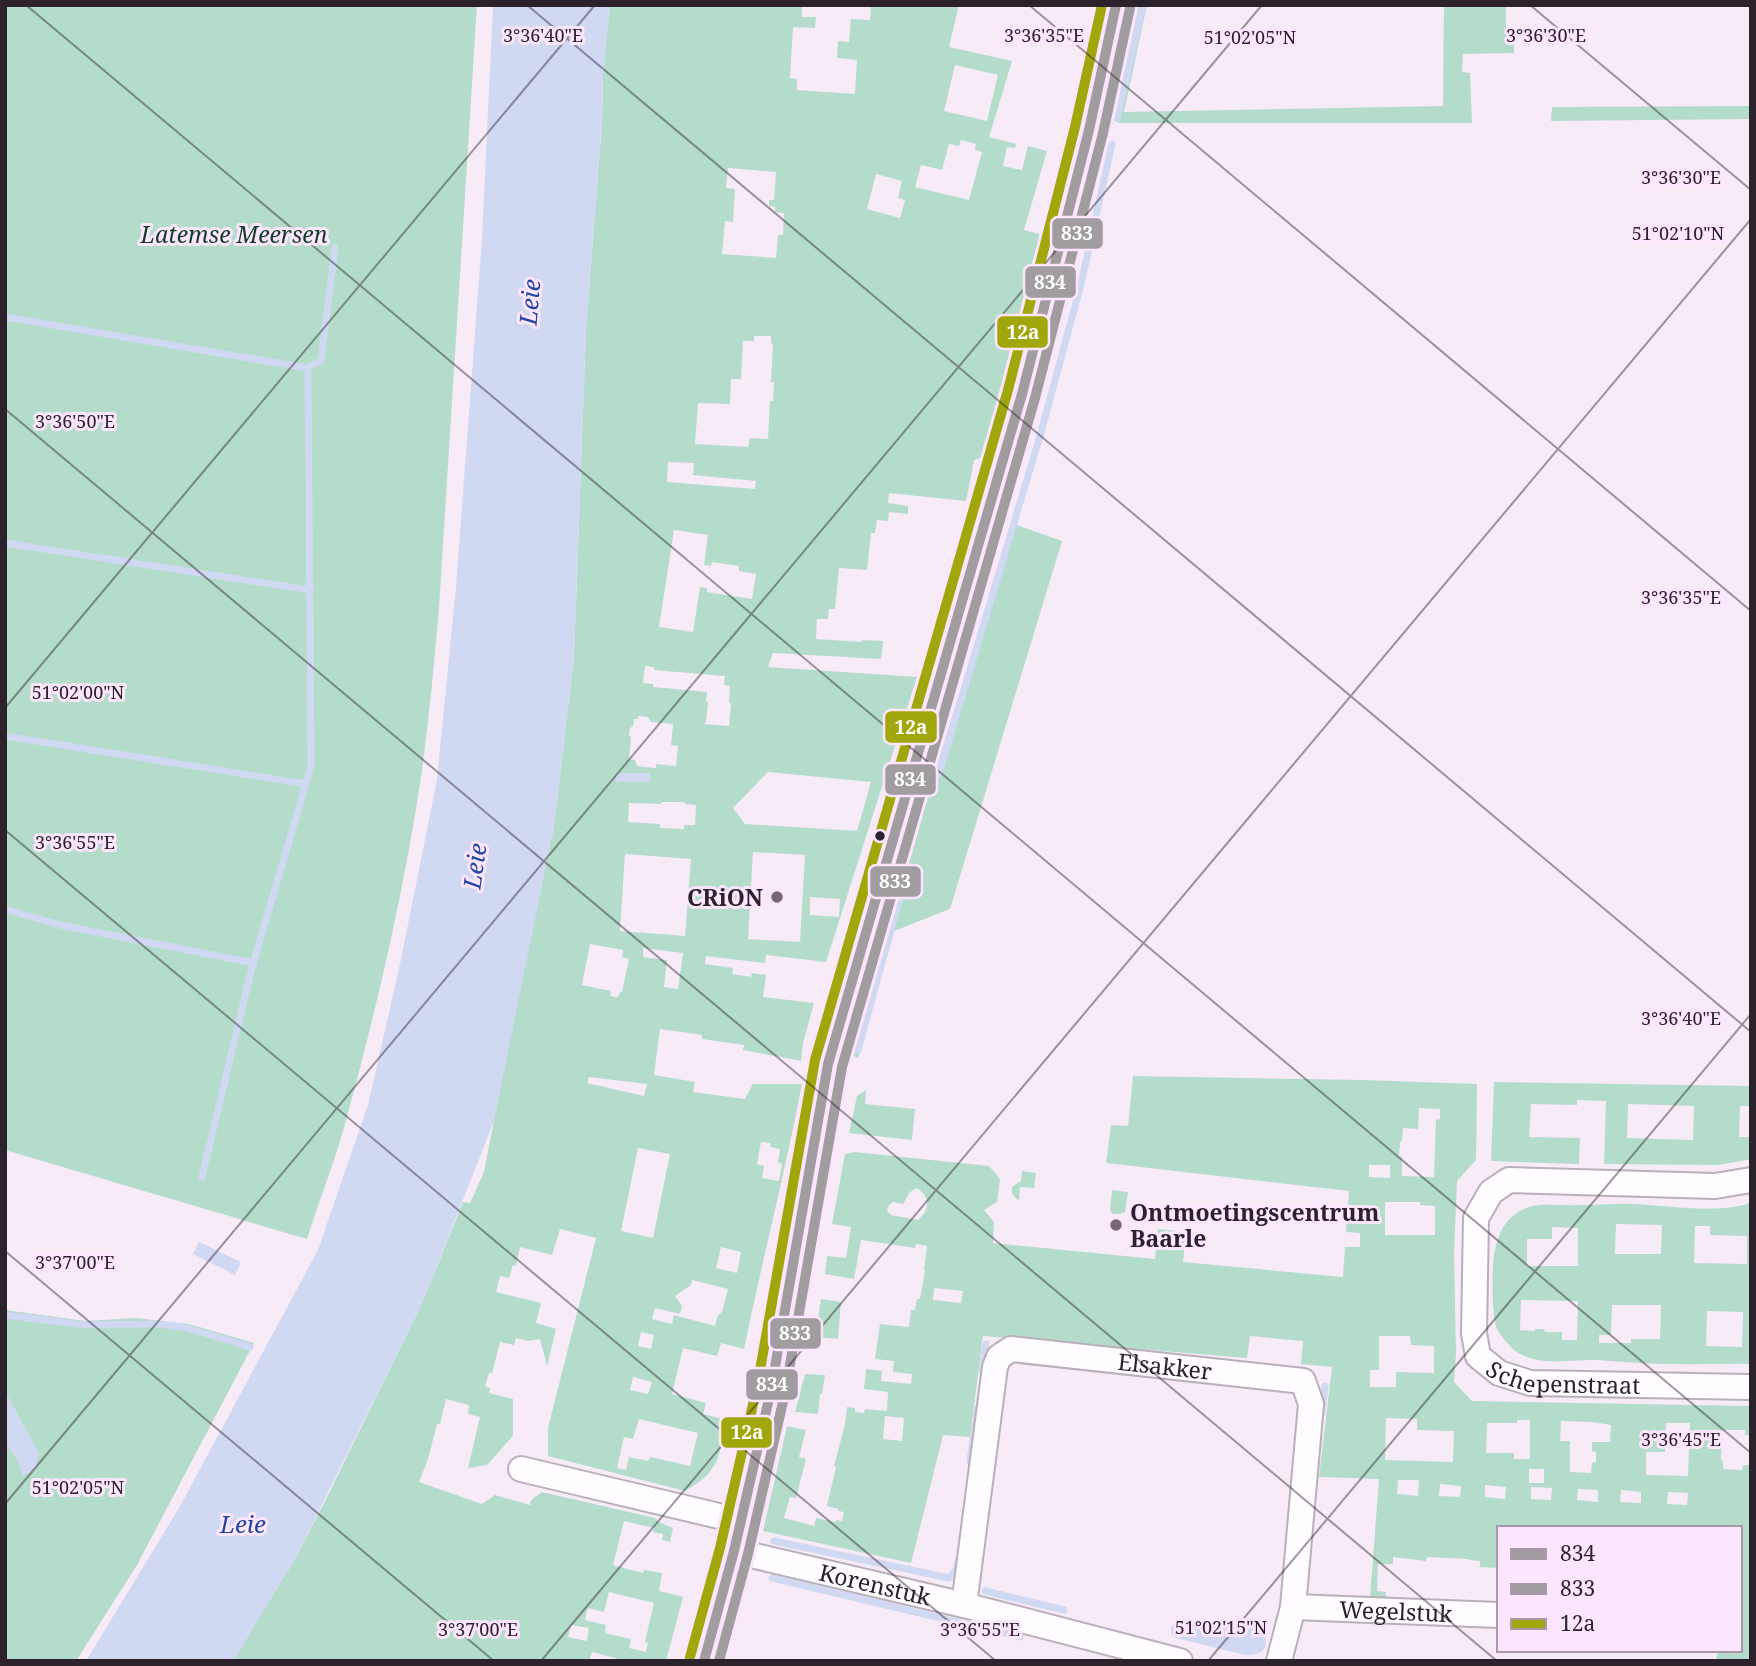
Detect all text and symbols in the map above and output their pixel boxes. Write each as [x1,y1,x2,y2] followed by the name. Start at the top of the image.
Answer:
[503,23,583,47] text: 3°36'40"E
[1004,23,1084,47] text: 3°36'35"E
[1506,23,1586,47] text: 3°36'30"E
[1204,25,1297,49] text: 51°02'05"N
[1641,165,1721,189] text: 3°36'30"E
[1051,217,1104,250] line badge: 833
[140,218,328,250] park label: Latemse Meersen
[1061,220,1093,246] text: 833
[1632,221,1725,245] text: 51°02'10"N
[1024,265,1077,299] line badge: 834
[1034,269,1066,295] text: 834
[510,278,547,327] water label: Leie
[996,315,1049,349] line badge: 12a
[1007,319,1039,345] text: 12a
[35,409,115,433] text: 3°36'50"E
[1641,585,1721,609] text: 3°36'35"E
[32,680,125,704] text: 51°02'00"N
[884,710,938,744] line badge: 12a
[895,714,927,740] text: 12a
[884,763,937,796] line badge: 834
[894,766,926,792] text: 834
[873,829,887,843] unlabelled marker
[35,830,115,854] text: 3°36'55"E
[454,841,494,892] water label: Leie
[869,865,922,898] line badge: 833
[879,868,911,894] text: 833
[687,881,763,913] place label: CRiON
[769,889,785,905] marker: CRiON
[1641,1006,1721,1030] text: 3°36'40"E
[1130,1196,1380,1254] place label: Ontmoetingscentrum Baarle
[1108,1217,1124,1233] marker: Ontmoetingscentrum Baarle
[35,1250,115,1274] text: 3°37'00"E
[769,1317,822,1350] line badge: 833
[779,1320,811,1346] text: 833
[1116,1345,1214,1387] street label: Elsakker
[1480,1353,1641,1401] street label: Schepenstraat
[745,1368,799,1401] line badge: 834
[756,1371,788,1397] text: 834
[720,1416,773,1449] line badge: 12a
[731,1419,763,1445] text: 12a
[1641,1427,1721,1451] text: 3°36'45"E
[32,1475,125,1499] text: 51°02'05"N
[219,1507,266,1540] water label: Leie
[1497,1526,1742,1652] legend
[1560,1539,1595,1567] text: 834
[816,1556,935,1613] street label: Korenstuk
[1560,1574,1595,1602] text: 833
[1339,1593,1454,1629] street label: Wegelstuk
[1560,1609,1595,1637] text: 12a
[1175,1615,1268,1639] text: 51°02'15"N
[438,1617,518,1641] text: 3°37'00"E
[940,1617,1020,1641] text: 3°36'55"E

